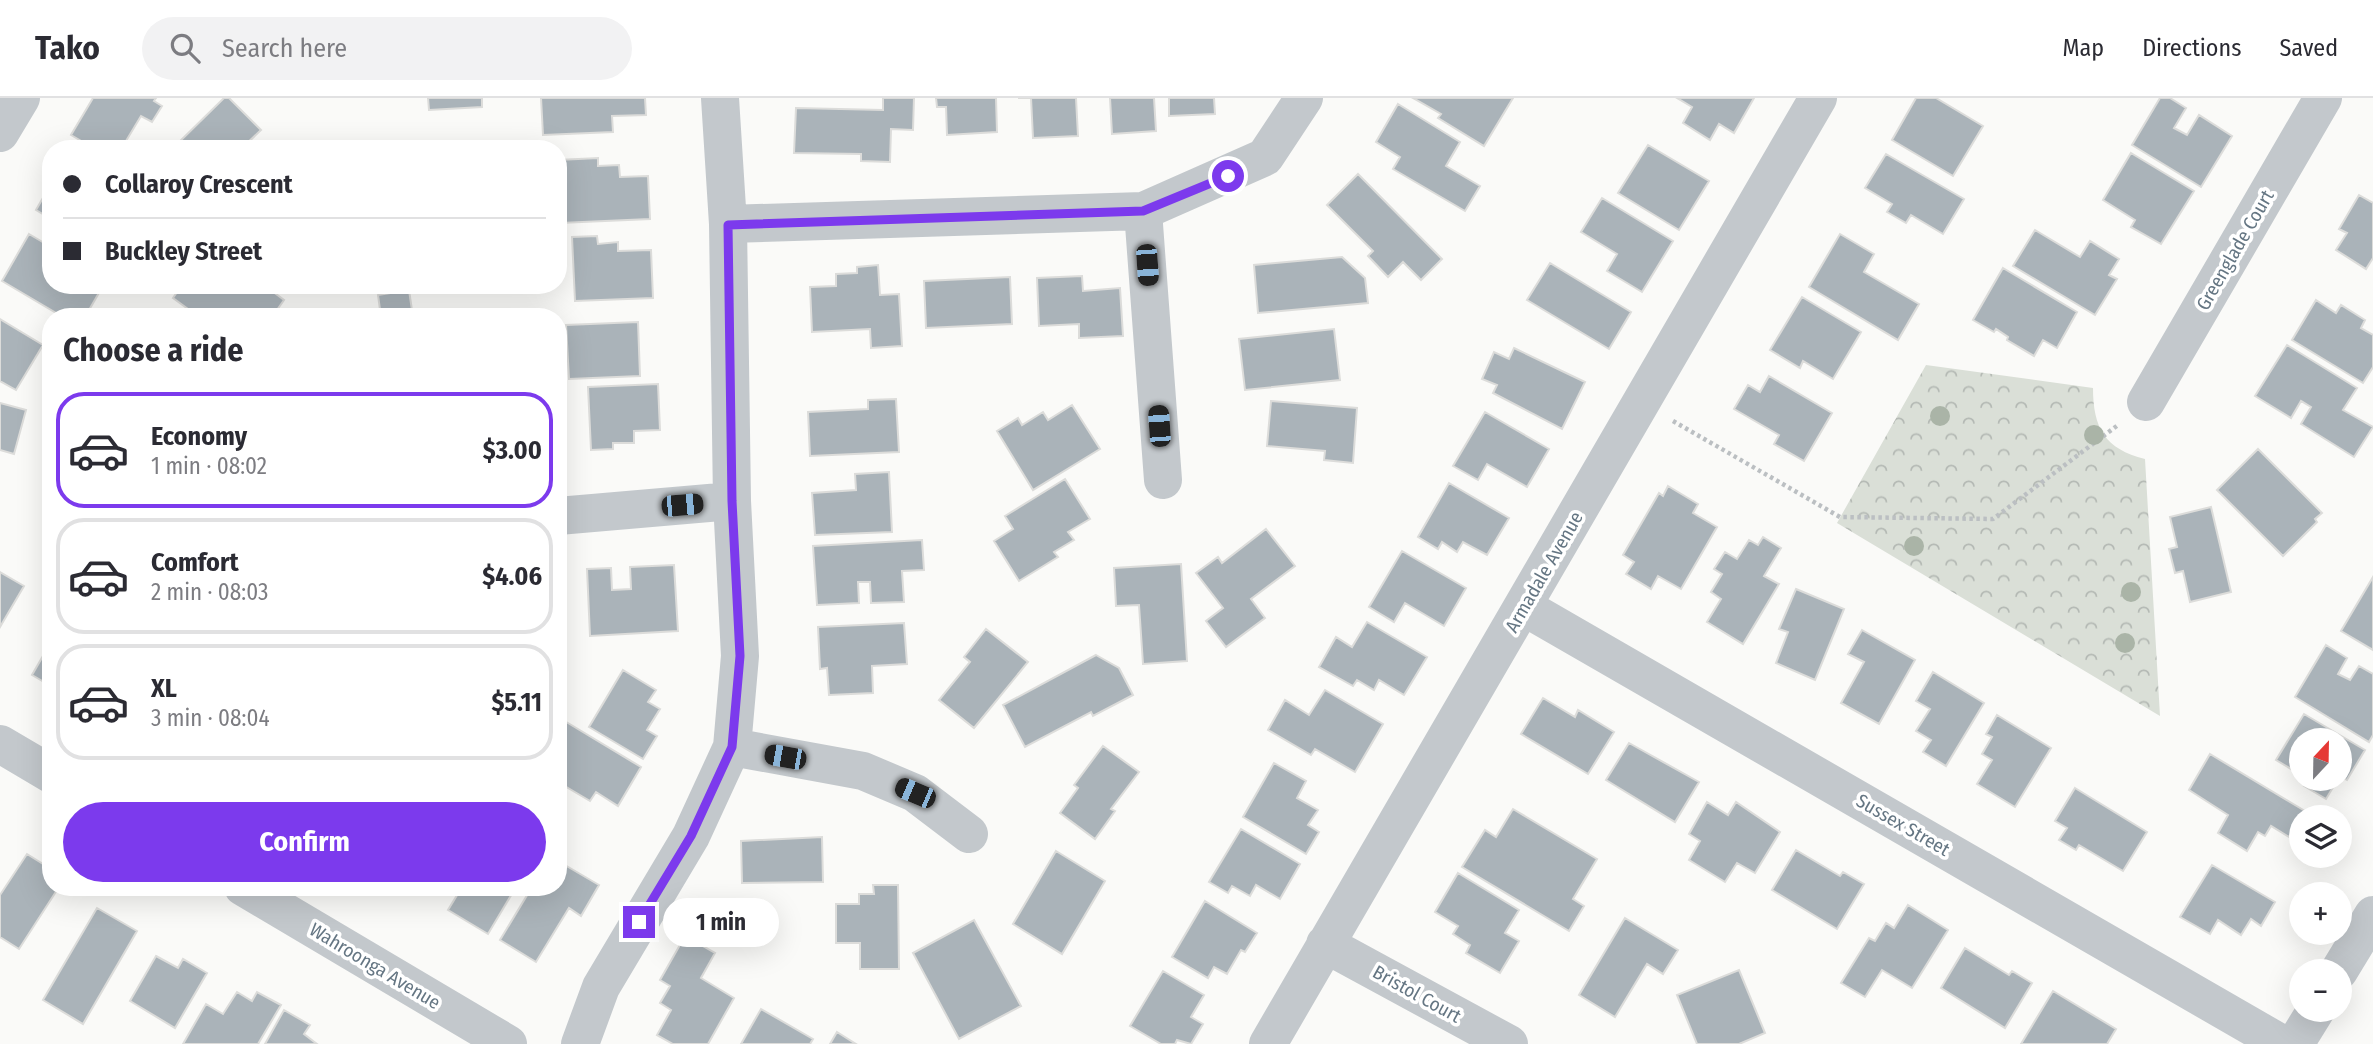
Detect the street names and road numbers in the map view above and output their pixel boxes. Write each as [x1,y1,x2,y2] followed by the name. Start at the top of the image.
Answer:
[2191,185,2279,314] street label: Greenglade Court
[1500,507,1588,637] street label: Armadale Avenue
[1852,789,1955,861] street label: Sussex Street
[305,918,445,1014] street label: Wahroonga Avenue
[1369,960,1466,1028] street label: Bristol Court

